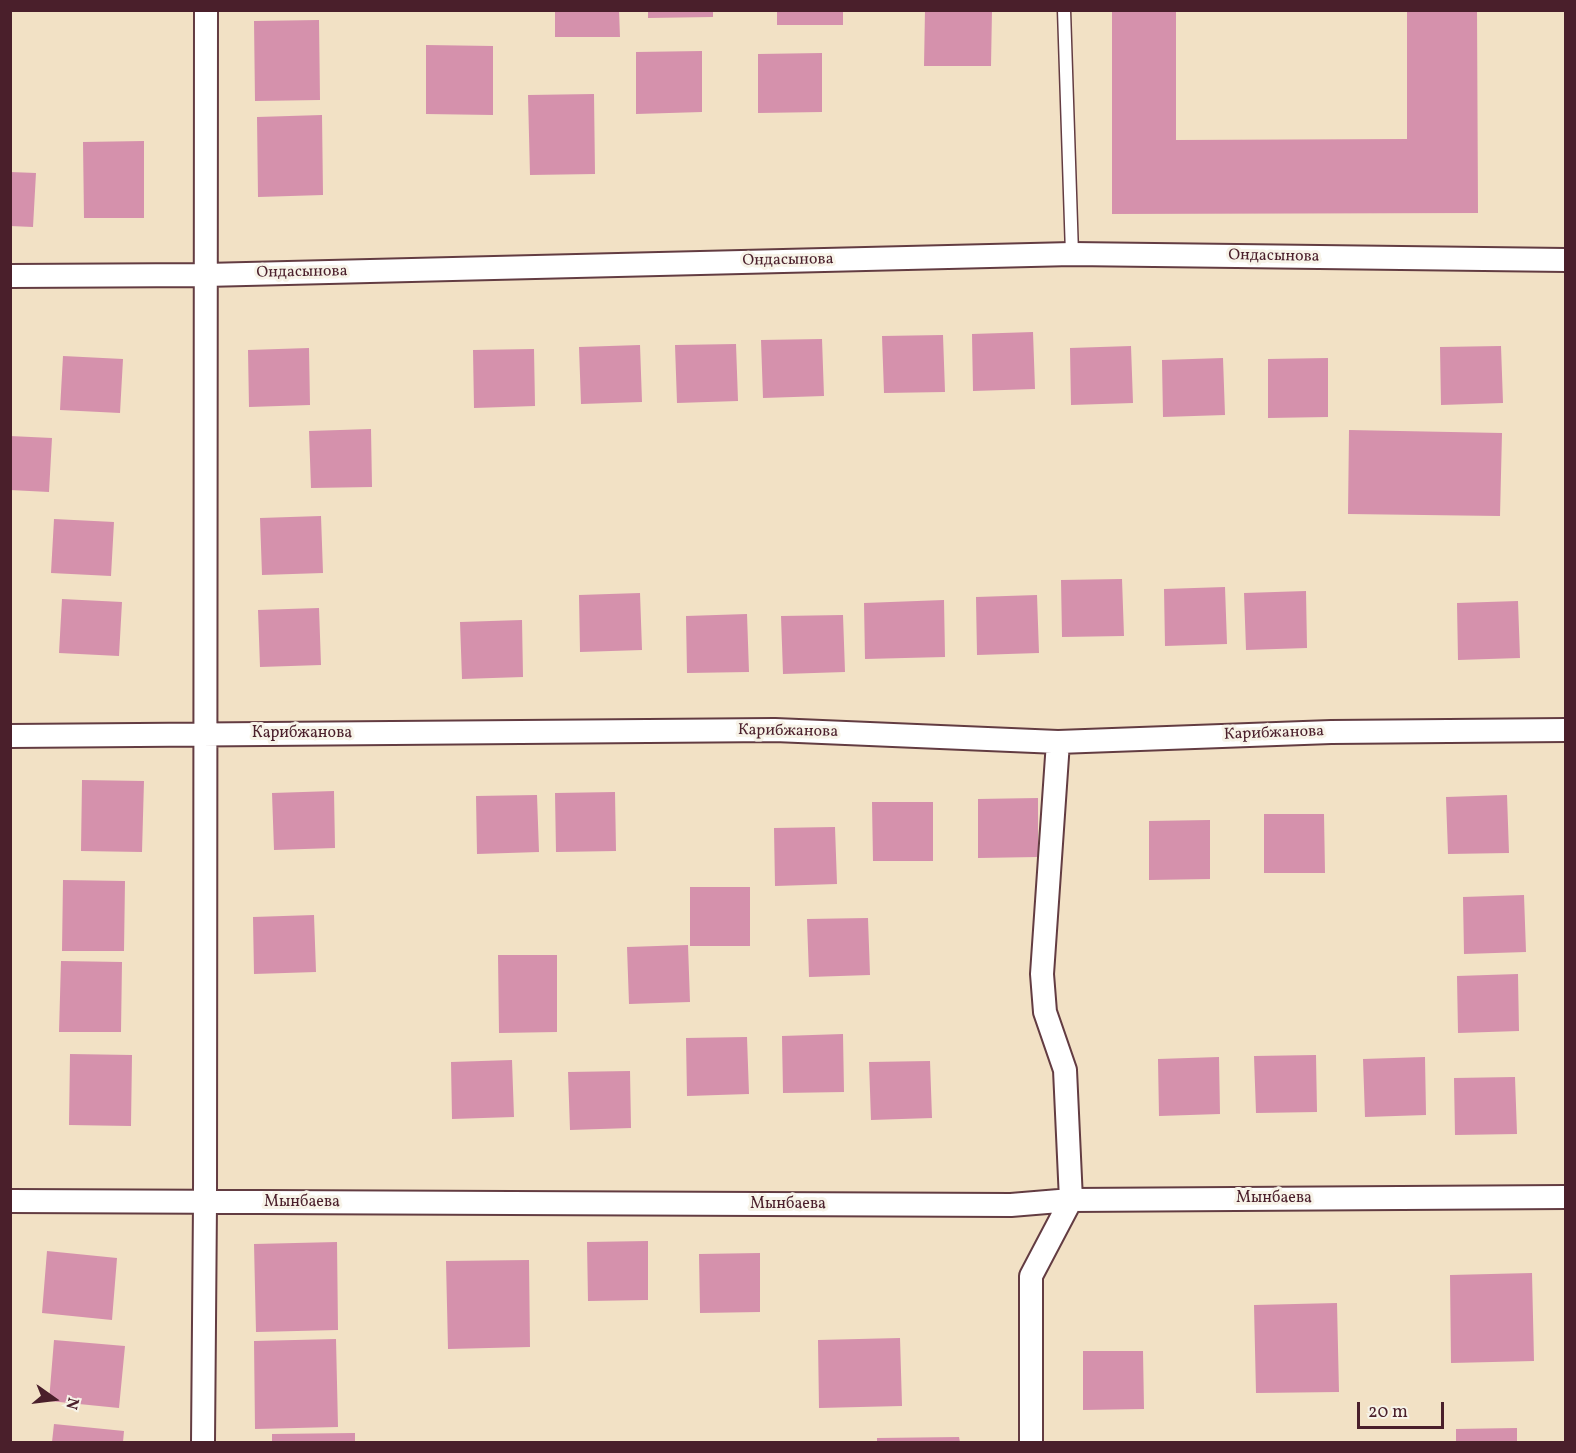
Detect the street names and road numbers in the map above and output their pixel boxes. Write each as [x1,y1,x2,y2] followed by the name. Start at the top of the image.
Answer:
[1228,247,1320,267] street label: Ондасынова
[742,251,834,271] street label: Ондасынова
[256,263,348,283] street label: Ондасынова
[738,722,838,742] street label: Карибжанова
[1223,723,1325,745] street label: Карибжанова
[252,724,352,744] street label: Карибжанова
[1236,1189,1312,1209] street label: Мынбаева
[264,1193,340,1213] street label: Мынбаева
[750,1195,826,1215] street label: Мынбаева

